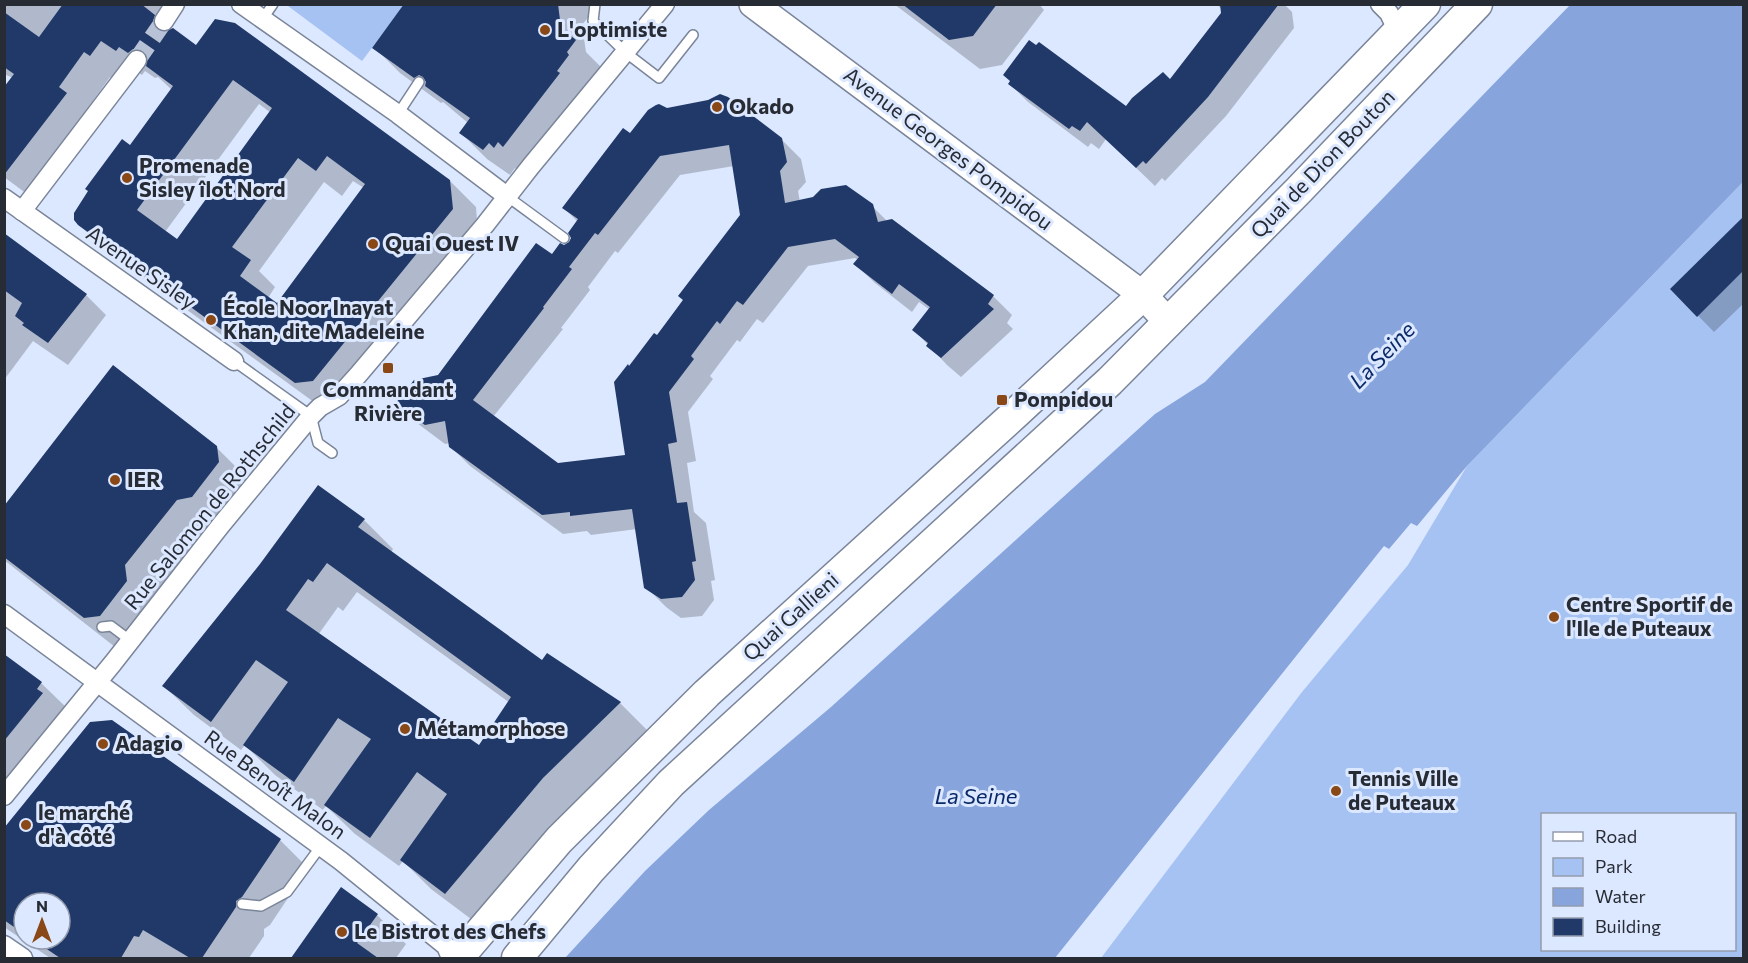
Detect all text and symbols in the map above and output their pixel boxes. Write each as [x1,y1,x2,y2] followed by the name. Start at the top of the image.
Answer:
[557,16,667,41] place label: L'optimiste
[538,23,552,37] marker: L'optimiste
[839,61,1058,235] street label: Avenue Georges Pompidou
[1245,83,1399,242] street label: Quai de Dion Bouton
[729,93,794,118] place label: Okado
[710,100,724,114] marker: Okado
[139,152,286,201] place label: Promenade Sisley îlot Nord
[120,171,134,185] marker: Promenade Sisley îlot Nord
[82,220,202,314] street label: Avenue Sisley
[385,230,519,255] place label: Quai Ouest IV
[366,237,380,251] marker: Quai Ouest IV
[223,294,425,343] place label: École Noor Inayat Khan, dite Madeleine
[204,313,218,327] marker: École Noor Inayat Khan, dite Madeleine
[1343,315,1420,394] water label: La Seine
[381,361,395,375] marker: Commandant Rivière
[322,376,454,425] place label: Commandant Rivière
[1014,386,1113,411] place label: Pompidou
[995,393,1009,407] marker: Pompidou
[118,398,300,614] street label: Rue Salomon de Rothschild
[127,466,161,491] place label: IER
[108,473,122,487] marker: IER
[737,566,843,665] street label: Quai Gallieni
[1566,591,1733,640] place label: Centre Sportif de l'Ile de Puteaux
[1547,610,1561,624] marker: Centre Sportif de l'Ile de Puteaux
[417,715,565,740] place label: Métamorphose
[398,722,412,736] marker: Métamorphose
[200,724,352,844] street label: Rue Benoît Malon
[115,730,183,755] place label: Adagio
[96,737,110,751] marker: Adagio
[1348,765,1458,814] place label: Tennis Ville de Puteaux
[935,782,1018,809] water label: La Seine
[1329,784,1343,798] marker: Tennis Ville de Puteaux
[38,799,130,848] place label: le marché d'à côté
[1541,813,1736,951] legend
[19,818,33,832] marker: le marché d'à côté
[1595,825,1637,847] text: Road
[1595,855,1633,877] text: Park
[1595,885,1646,907] text: Water
[12,891,72,951] north arrow
[36,896,48,915] text: N
[1595,915,1661,937] text: Building
[354,918,546,943] place label: Le Bistrot des Chefs
[335,925,349,939] marker: Le Bistrot des Chefs

